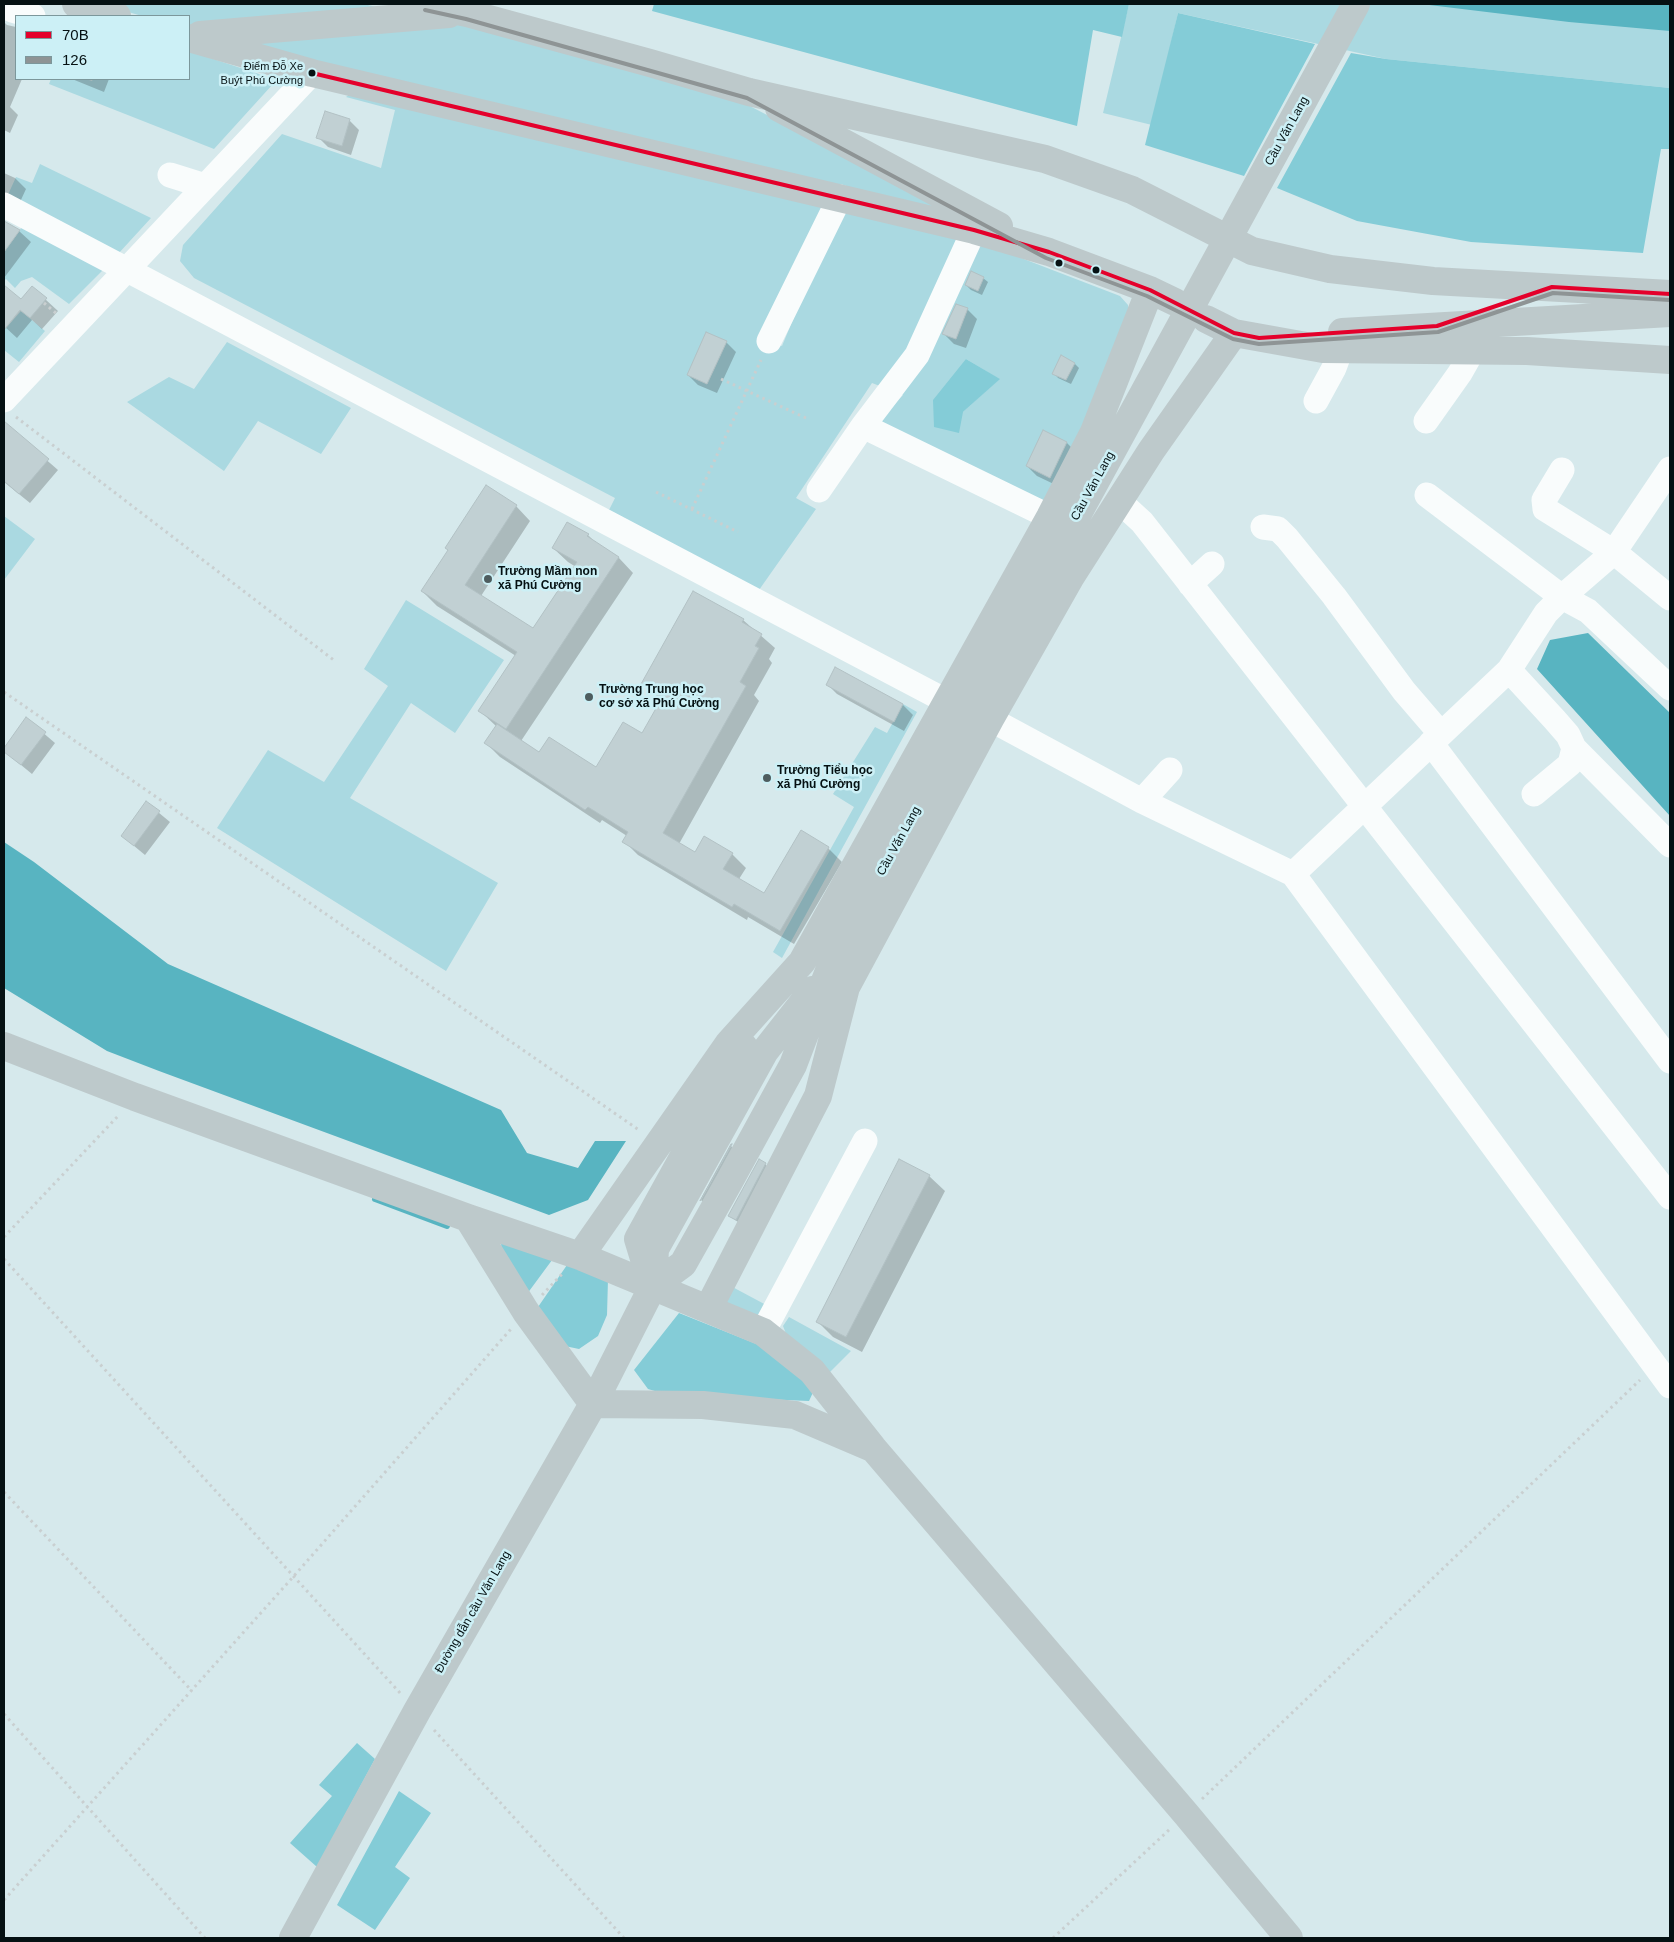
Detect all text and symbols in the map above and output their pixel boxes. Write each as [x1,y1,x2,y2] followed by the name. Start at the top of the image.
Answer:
[15,15,190,80] legend
[62,26,89,43] text: 70B
[62,51,87,68] text: 126
[221,60,303,86] place label: Điểm Đỗ Xe Buýt Phú Cường
[307,68,317,78] marker: Điểm Đỗ Xe Buýt Phú Cường
[1262,94,1312,168] street label: Cầu Văn Lang
[1054,258,1064,268] unlabelled marker
[1091,265,1101,275] unlabelled marker
[1068,449,1118,523] street label: Cầu Văn Lang
[498,565,597,593] place label: Trường Mầm non xã Phú Cường
[482,573,494,585] marker: Trường Mầm non xã Phú Cường
[599,683,719,711] place label: Trường Trung học cơ sở xã Phú Cường
[583,691,595,703] marker: Trường Trung học cơ sở xã Phú Cường
[777,764,873,792] place label: Trường Tiểu học xã Phú Cường
[761,772,773,784] marker: Trường Tiểu học xã Phú Cường
[874,804,924,878] street label: Cầu Văn Lang
[432,1548,514,1676] street label: Đường dẫn cầu Văn Lang

